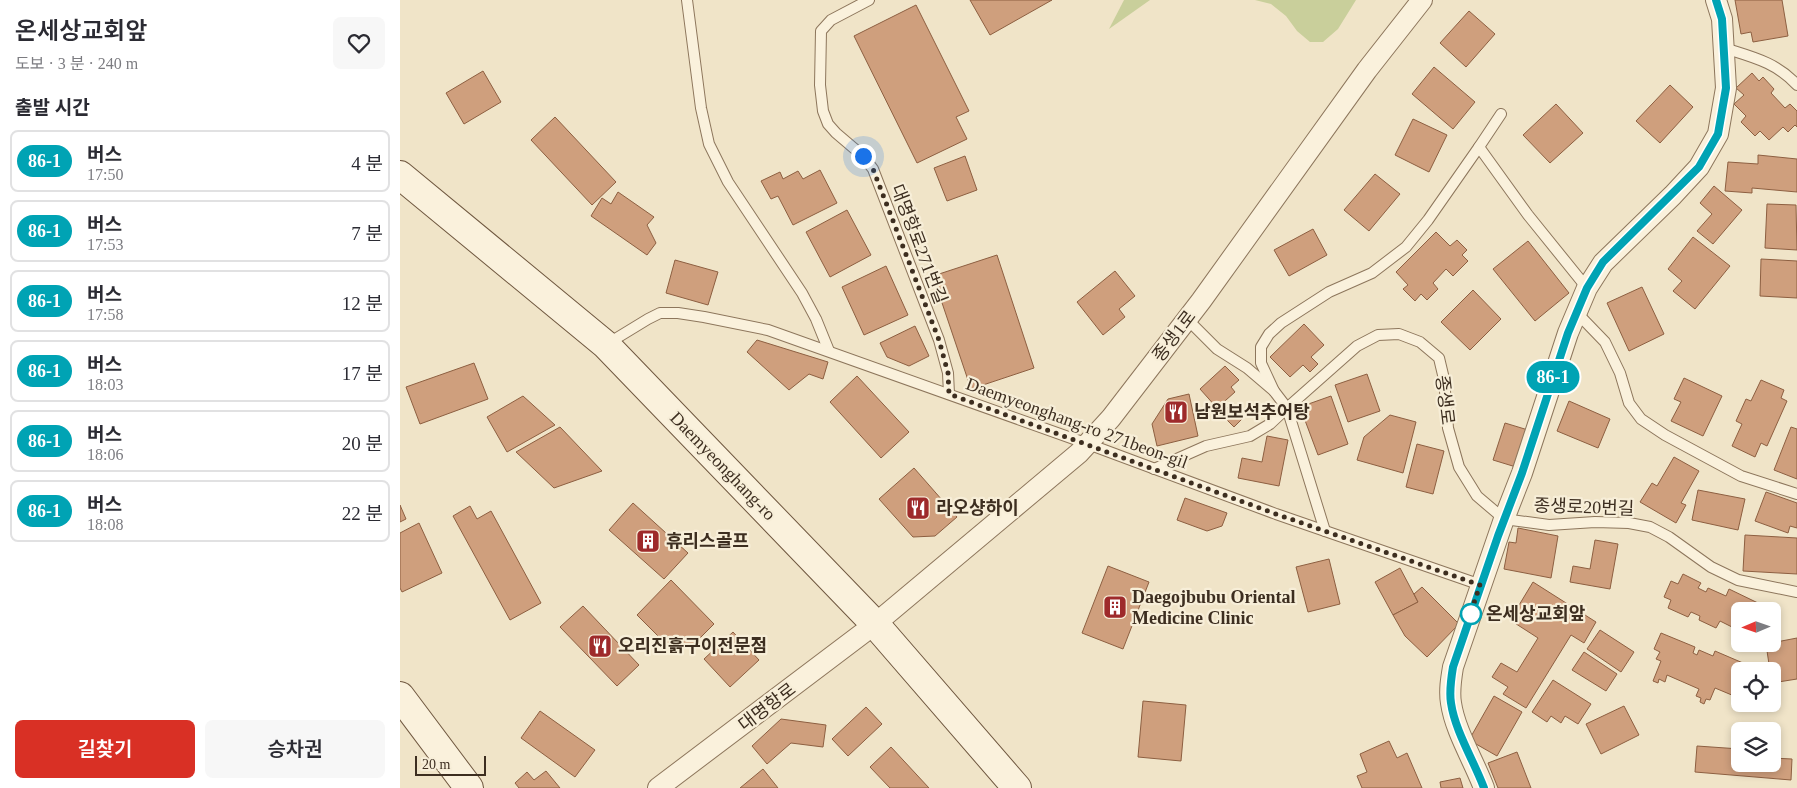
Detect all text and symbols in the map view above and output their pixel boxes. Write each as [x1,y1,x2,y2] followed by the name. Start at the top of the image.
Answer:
[333,17,385,69] button: heart
[15,18,147,44] text: 온세상교회앞
[15,55,138,72] text: 도보 · 3 분 · 240 m
[15,97,90,118] text: 출발 시간
[87,144,122,165] text: 버스
[851,144,876,169] your location
[28,151,61,171] text: 86-1
[351,153,383,174] text: 4 분
[87,166,123,183] text: 17:50
[887,181,951,307] street label: 대명항로271번길
[87,214,122,235] text: 버스
[28,221,61,241] text: 86-1
[351,223,383,244] text: 7 분
[87,236,123,253] text: 17:53
[87,284,122,305] text: 버스
[28,291,61,311] text: 86-1
[342,293,383,314] text: 12 분
[87,306,123,323] text: 17:58
[1148,307,1200,365] street label: 종생1로
[87,354,122,375] text: 버스
[28,361,61,381] text: 86-1
[1518,361,1588,393] line badge: 86-1
[342,363,383,384] text: 17 분
[1537,367,1570,387] text: 86-1
[963,374,1191,472] street label: Daemyeonghang-ro 271beon-gil
[1432,374,1458,426] street label: 종생로
[87,376,123,393] text: 18:03
[1163,399,1189,425] restaurant icon: 남원보석추어탕
[1194,402,1310,422] place label: 남원보석추어탕
[666,408,780,524] street label: Daemyeonghang-ro
[87,424,122,445] text: 버스
[28,431,61,451] text: 86-1
[342,433,383,454] text: 20 분
[87,446,123,463] text: 18:06
[87,494,122,515] text: 버스
[905,495,931,521] restaurant icon: 라오샹하이
[1533,495,1635,519] street label: 종생로20번길
[936,498,1019,518] place label: 라오샹하이
[28,501,61,521] text: 86-1
[342,503,383,524] text: 22 분
[87,516,123,533] text: 18:08
[635,528,661,554] building icon: 휴리스골프
[666,531,749,551] place label: 휴리스골프
[1132,587,1296,628] place label: Daegojbubu Oriental Medicine Clinic
[1102,594,1128,620] building icon: Daegojbubu Oriental Medicine Clinic
[1731,602,1781,652] north arrow
[1731,602,1781,772] map controls
[1460,603,1482,625] marker: 온세상교회앞
[1486,604,1586,624] place label: 온세상교회앞
[587,633,613,659] restaurant icon: 오리진흙구이전문점
[618,636,767,656] place label: 오리진흙구이전문점
[1731,662,1781,712] button: locate
[735,679,799,735] street label: 대명항로
[15,720,195,778] button: 길찾기
[205,720,385,778] button: 승차권
[1731,722,1781,772] button: layers
[415,753,486,776] scale bar
[422,757,450,772] text: 20 m

